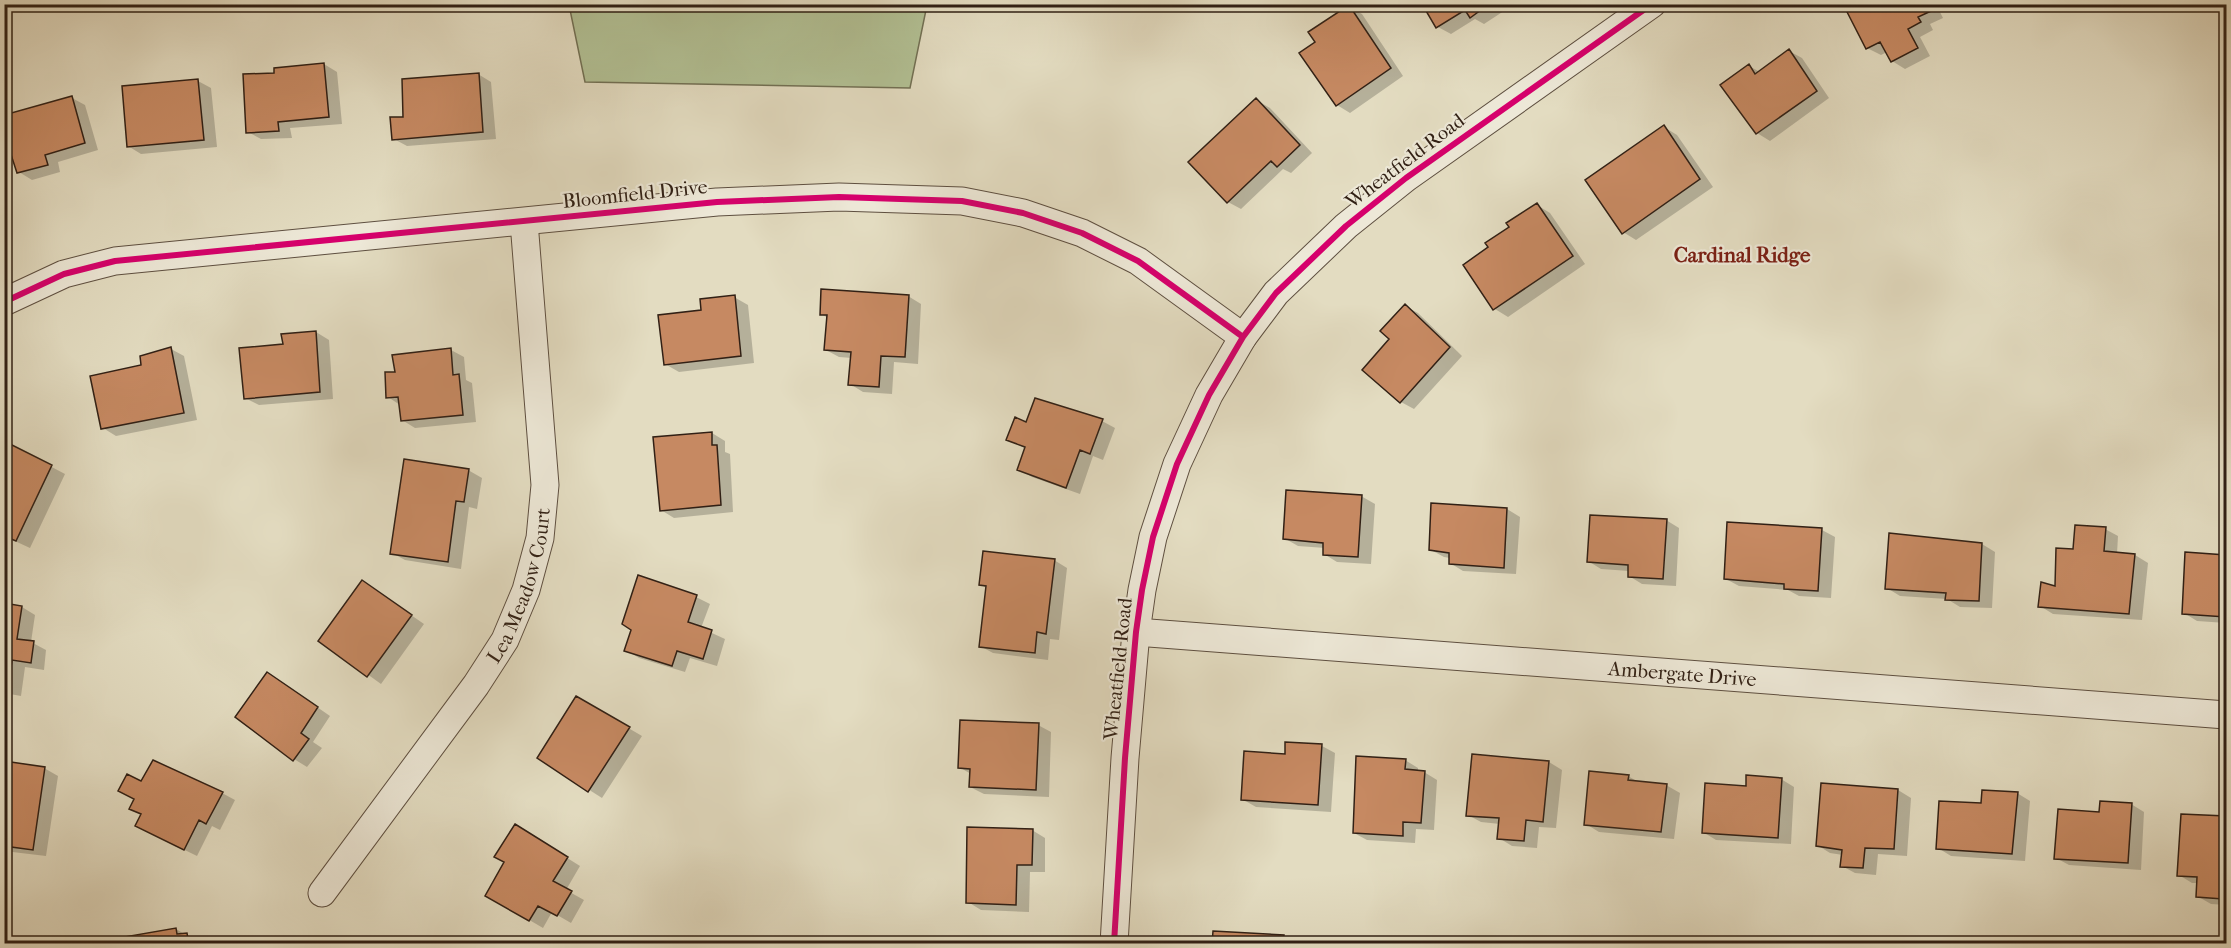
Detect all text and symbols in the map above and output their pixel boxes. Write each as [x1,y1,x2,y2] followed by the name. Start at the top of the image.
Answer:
[1340,108,1470,214] street label: Wheatfield Road
[561,175,709,213] street label: Bloomfield Drive
[1674,243,1811,267] district label: Cardinal Ridge
[482,507,554,667] street label: Lea Meadow Court
[1099,596,1137,742] street label: Wheatfield Road
[1606,656,1757,691] street label: Ambergate Drive

